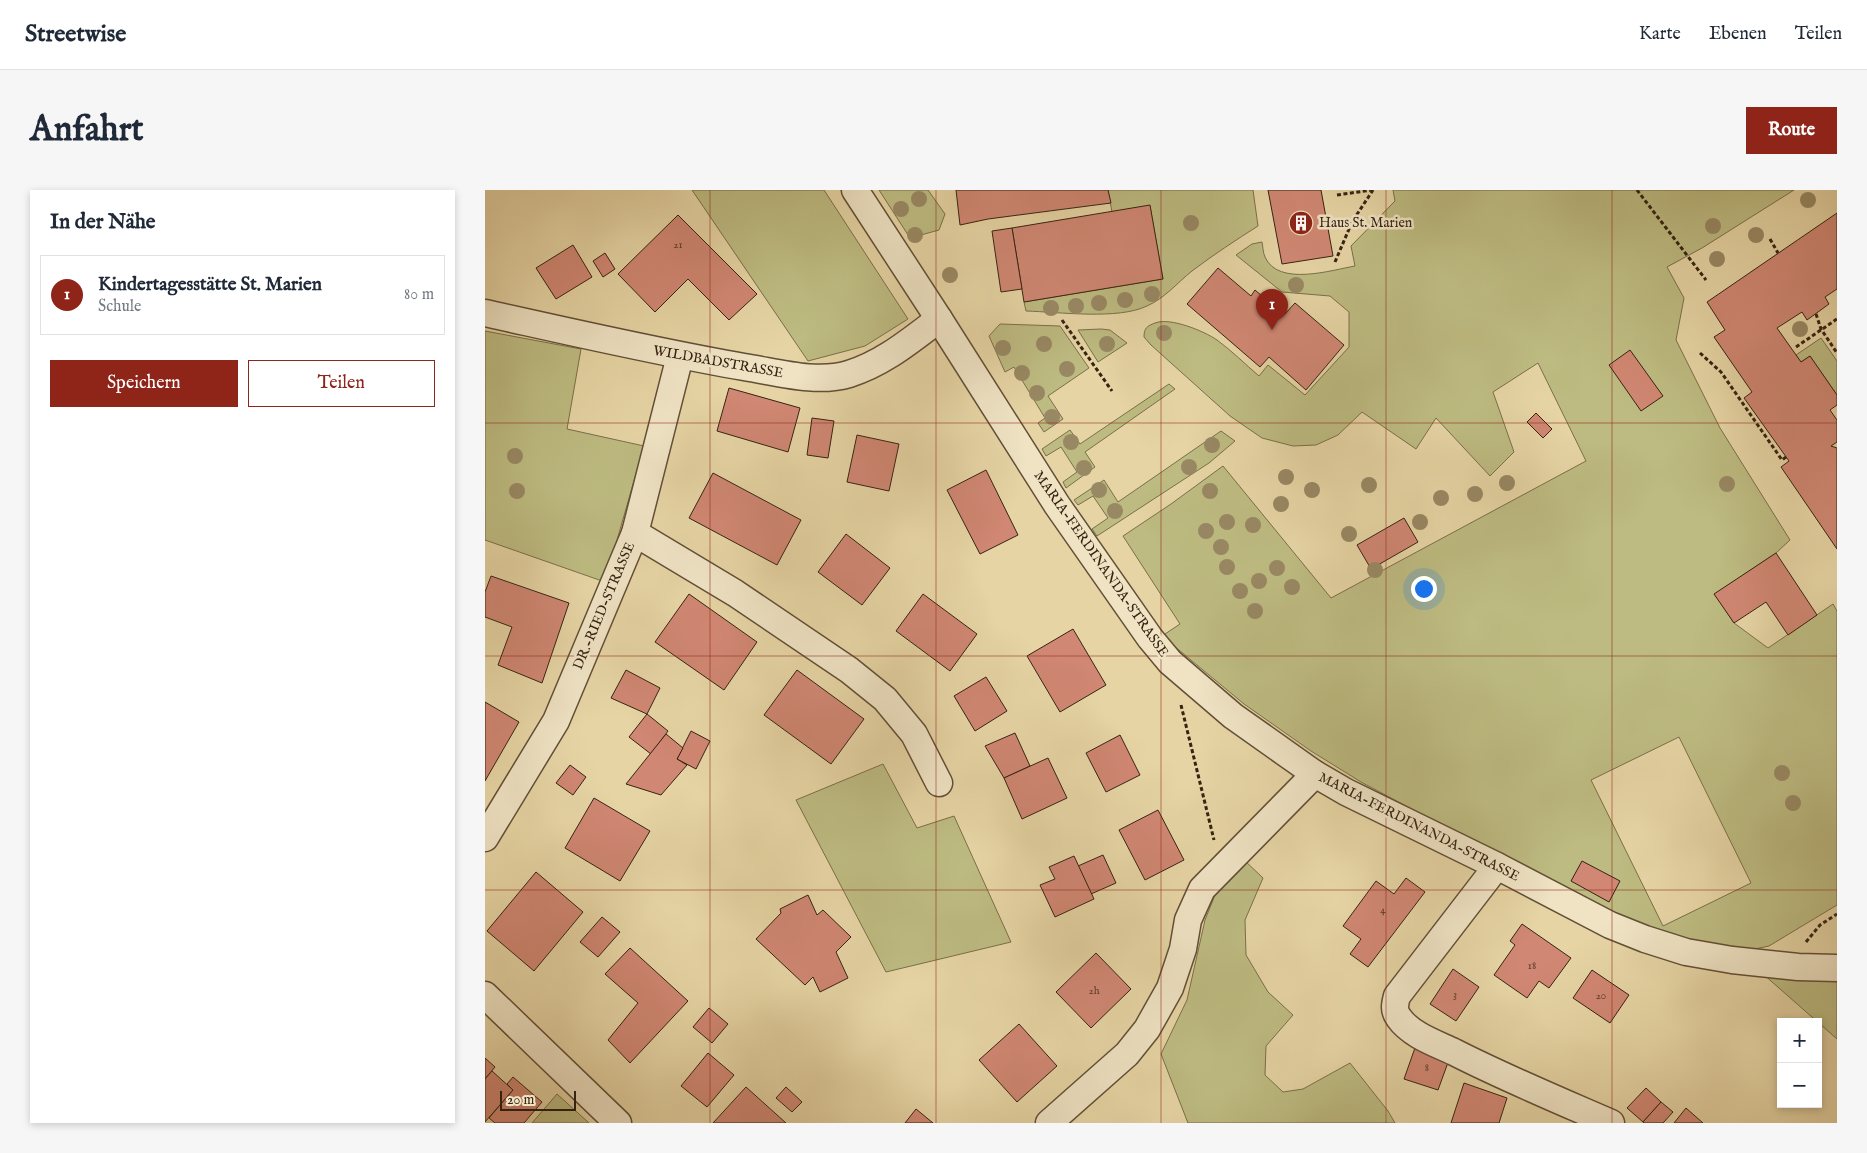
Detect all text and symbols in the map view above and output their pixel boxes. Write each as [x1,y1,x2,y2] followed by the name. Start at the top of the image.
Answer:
[25,19,126,50] text: Streetwise
[1639,23,1681,46] text: Karte
[1709,23,1767,46] text: Ebenen
[1795,23,1842,46] text: Teilen
[1746,107,1837,154] button: Route
[30,108,144,153] text: Anfahrt
[50,209,156,236] text: In der Nähe
[1288,210,1314,236] building icon: Haus St. Marien
[1319,214,1413,232] place label: Haus St. Marien
[673,238,683,252] house number: 21
[98,273,322,297] text: Kindertagesstätte St. Marien
[64,285,70,305] text: 1
[404,285,434,305] text: 80 m
[1256,289,1288,330] pin: 1
[98,297,141,317] text: Schule
[652,342,785,382] street label: WILDBADSTRASSE
[50,360,238,407] button: Speichern
[248,360,435,407] button: Teilen
[1030,467,1173,661] street label: MARIA-FERDINANDA-STRASSE
[569,539,639,672] street label: DR.-RIED-STRASSE
[1411,576,1437,602] your location
[1315,768,1523,886] street label: MARIA-FERDINANDA-STRASSE
[1380,903,1386,917] house number: 4
[1528,959,1536,973] house number: 18
[1088,984,1100,998] house number: 2h
[1453,988,1457,1002] house number: 3
[1596,989,1606,1003] house number: 20
[1777,1018,1822,1108] map controls
[1777,1018,1822,1063] button: +
[1425,1061,1429,1075] house number: 8
[1777,1063,1822,1108] button: −
[500,1088,576,1111] scale bar
[507,1091,534,1109] text: 20 m

